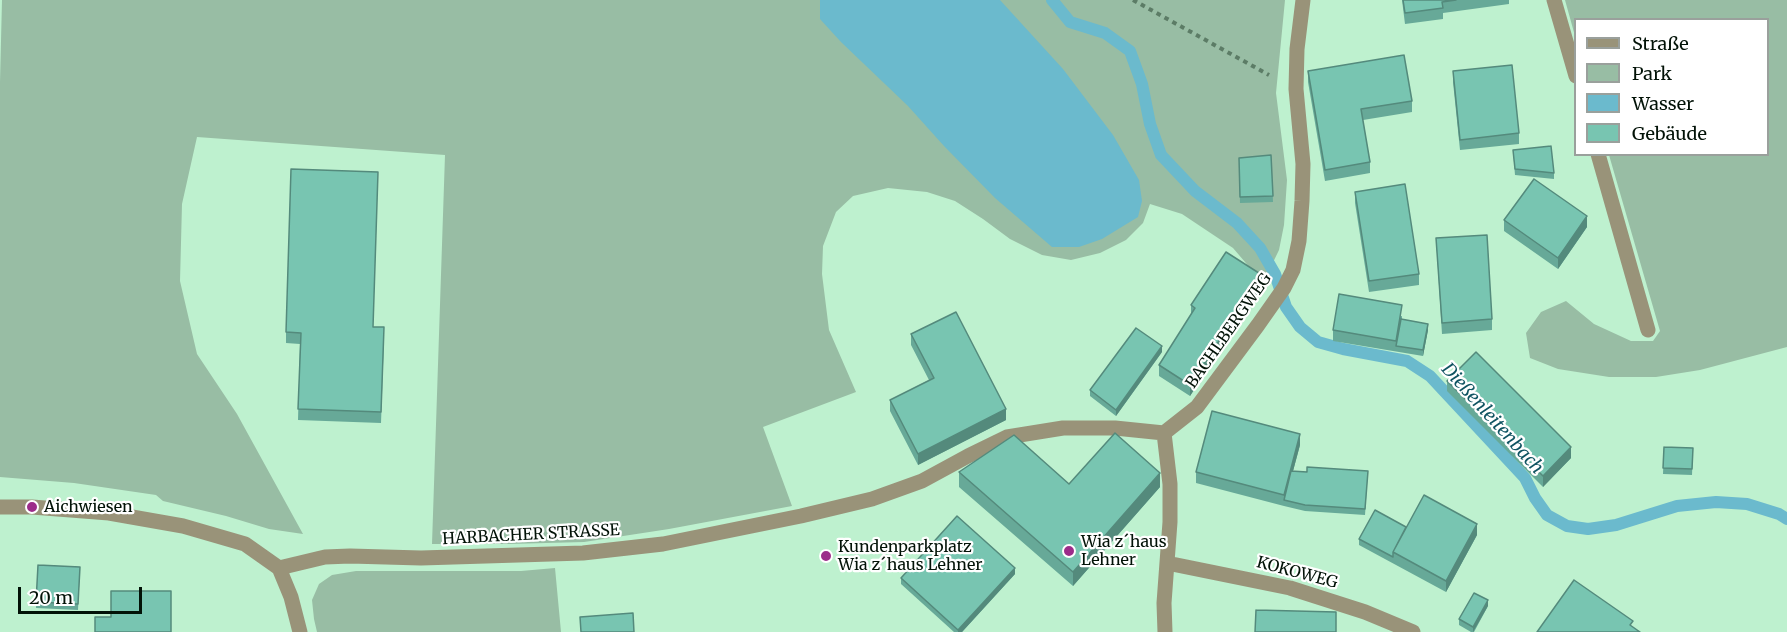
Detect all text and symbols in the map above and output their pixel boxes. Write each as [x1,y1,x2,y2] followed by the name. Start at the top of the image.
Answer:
[1574,18,1769,156] legend
[1632,32,1689,55] text: Straße
[1632,62,1672,85] text: Park
[1632,92,1694,115] text: Wasser
[1632,122,1707,145] text: Gebäude
[1182,270,1276,392] street label: BACHLBERGWEG
[1437,359,1547,479] water label: Dießenleitenbach
[44,497,133,517] place label: Aichwiesen
[25,500,39,514] marker: Aichwiesen
[442,521,620,549] street label: HARBACHER STRASSE
[1081,532,1167,570] place label: Wia z´haus Lehner
[838,537,982,575] place label: Kundenparkplatz Wia z´haus Lehner
[1062,544,1076,558] marker: Wia z´haus Lehner
[819,549,833,563] marker: Kundenparkplatz Wia z´haus Lehner
[1255,553,1339,593] street label: KOKOWEG
[21,575,146,613] scale bar
[29,586,73,609] text: 20 m

